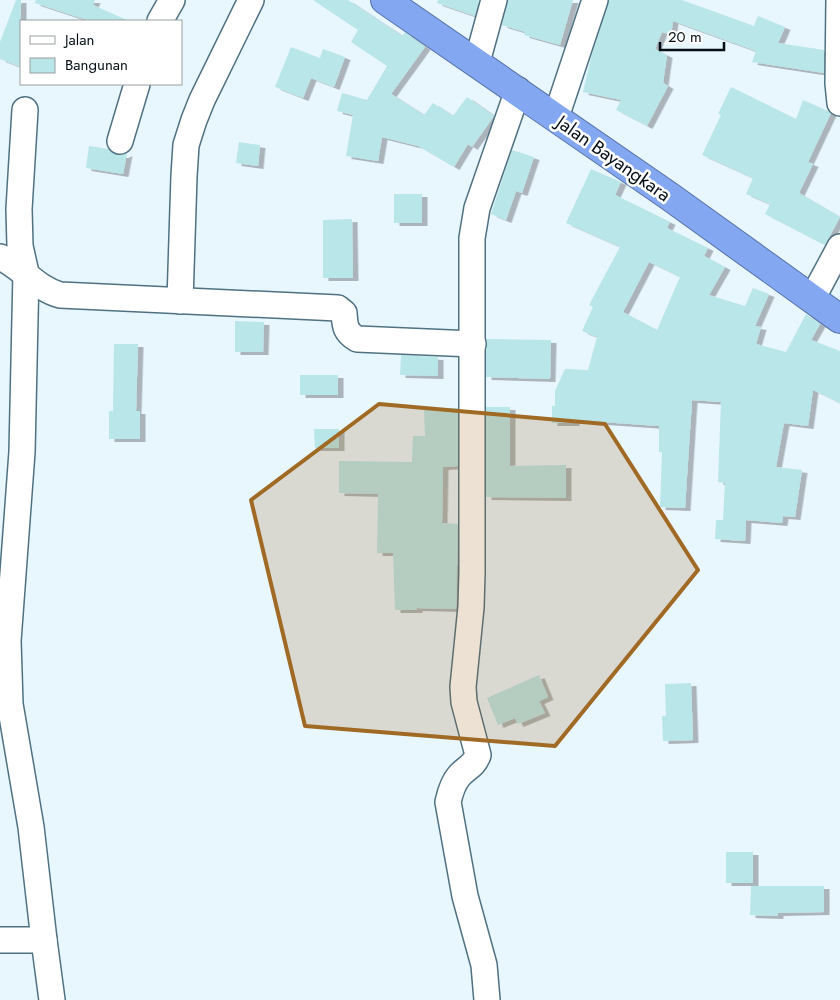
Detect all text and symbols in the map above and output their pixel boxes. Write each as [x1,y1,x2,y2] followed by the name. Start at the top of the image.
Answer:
[20,20,182,85] legend
[660,20,724,52] scale bar
[668,26,702,48] text: 20 m
[63,29,94,51] text: Jalan
[65,54,128,76] text: Bangunan
[549,107,676,208] street label: Jalan Bayangkara

